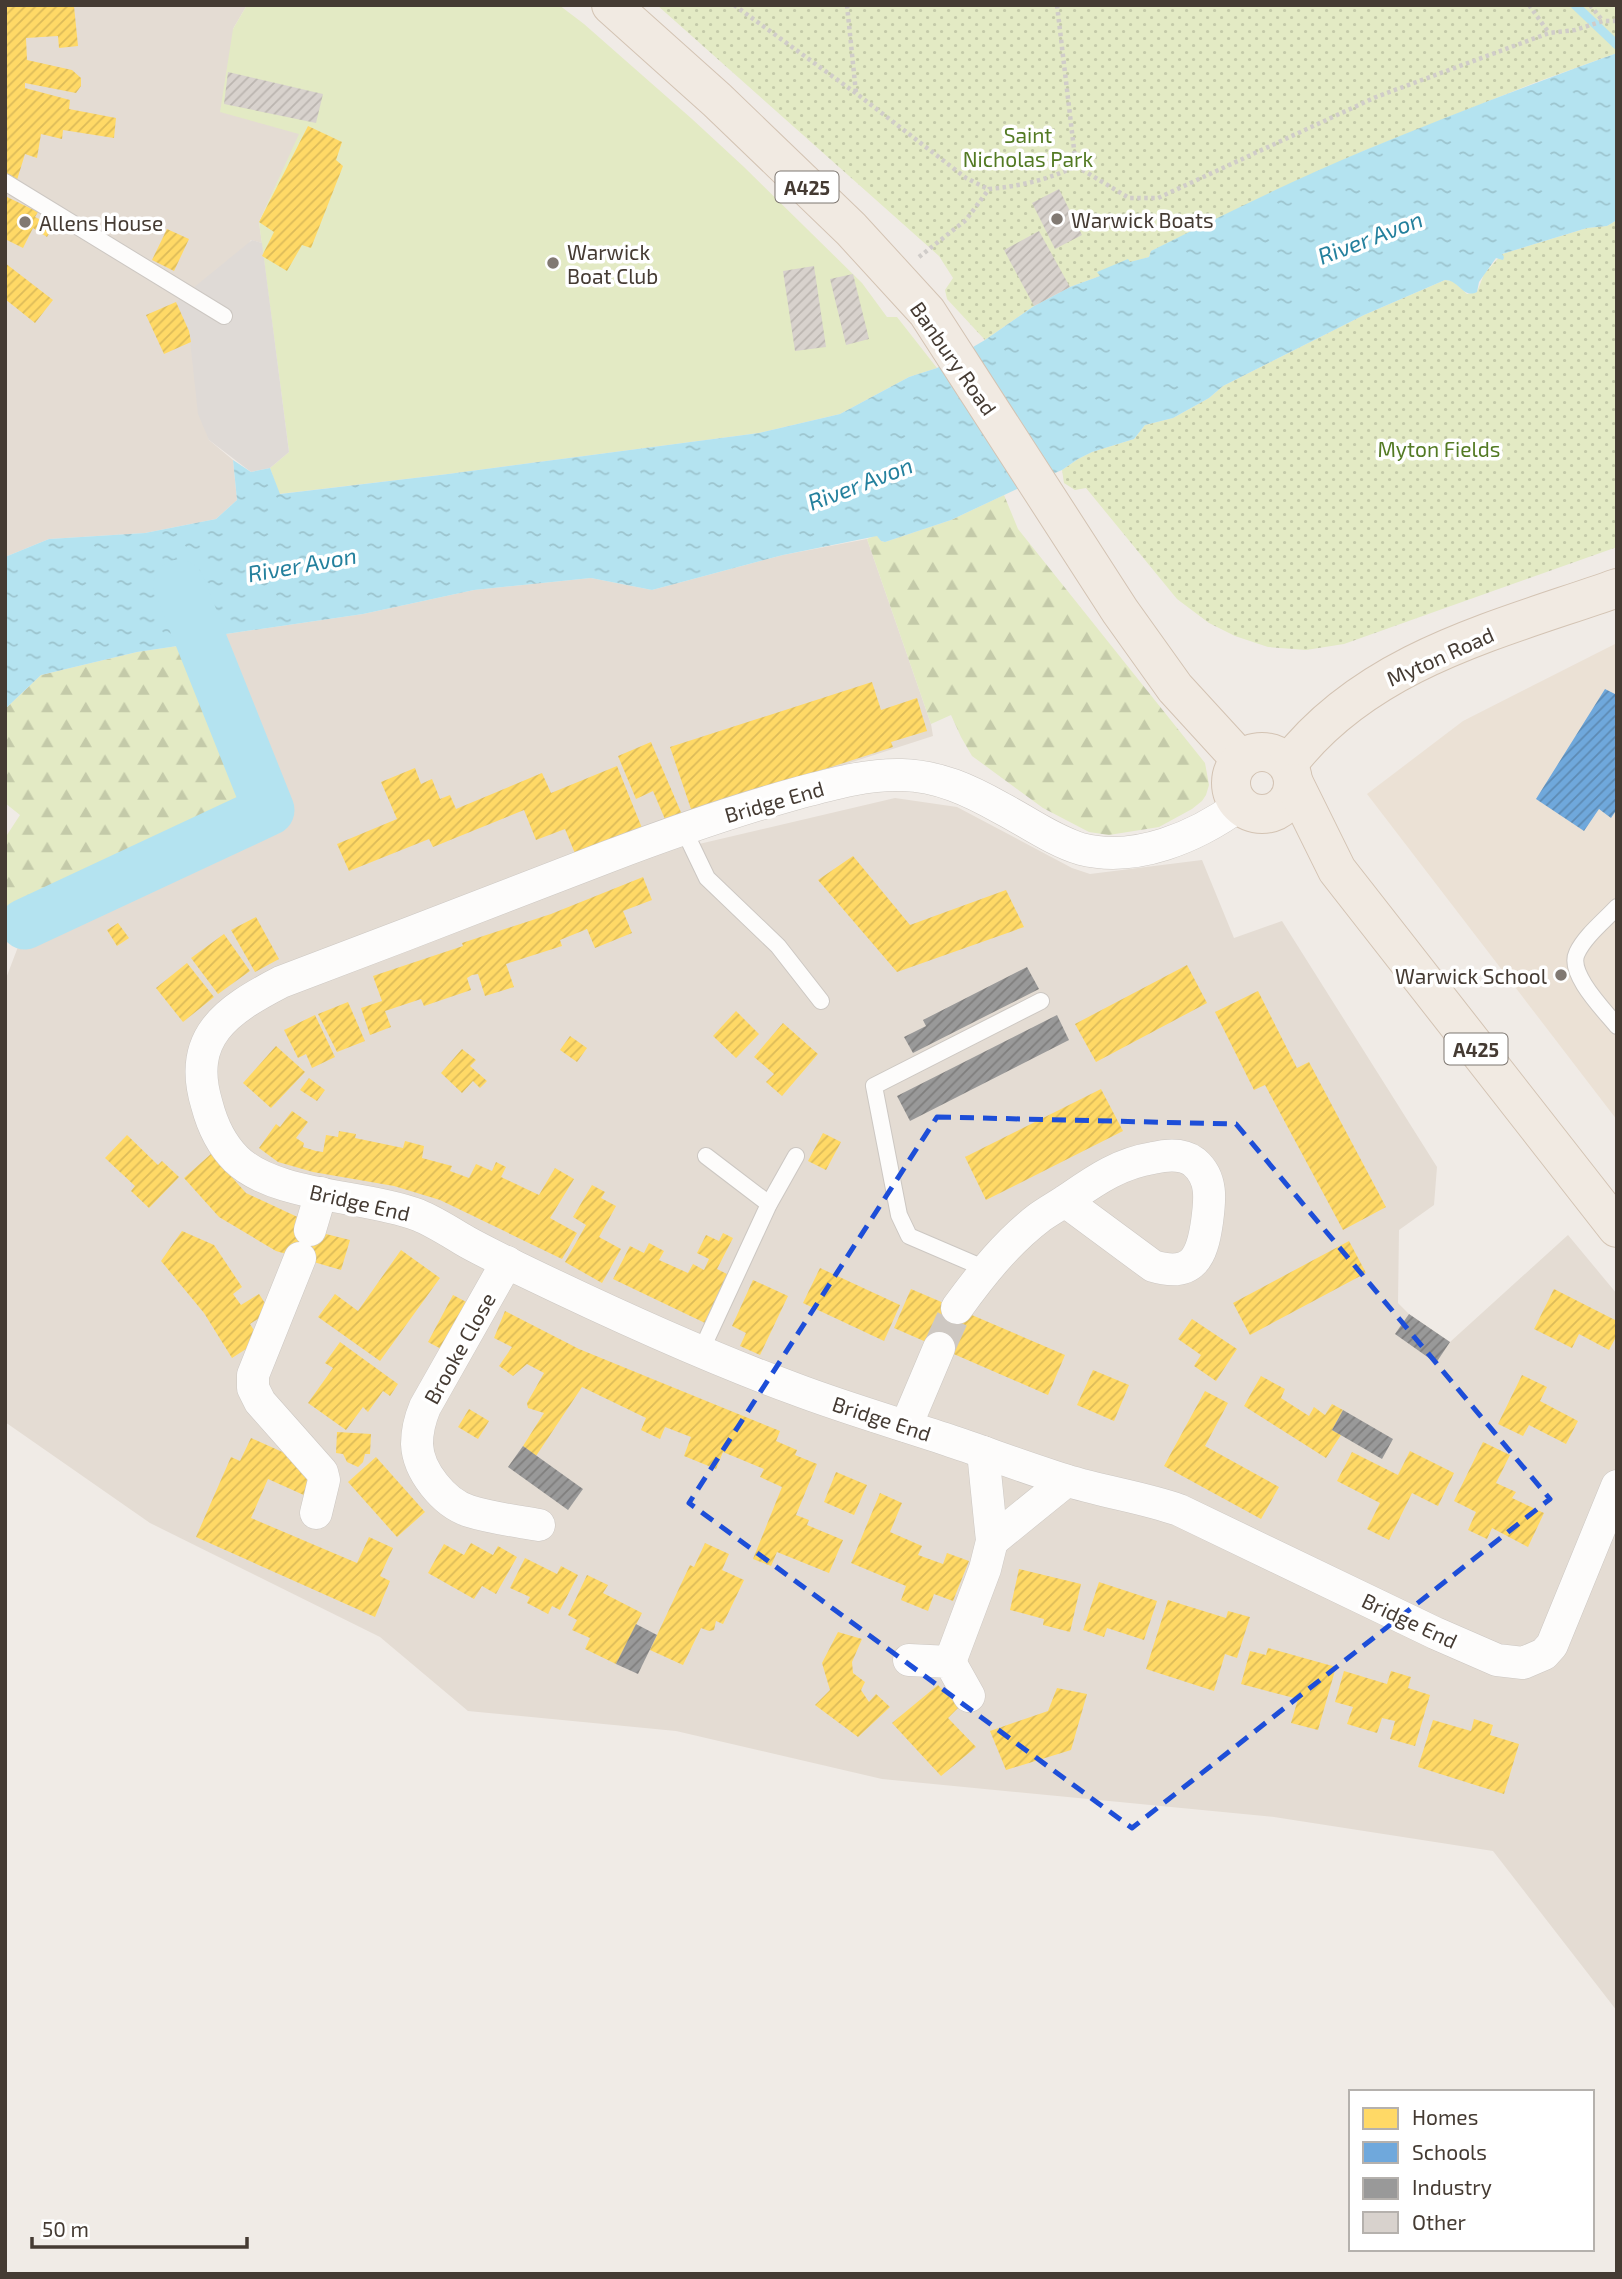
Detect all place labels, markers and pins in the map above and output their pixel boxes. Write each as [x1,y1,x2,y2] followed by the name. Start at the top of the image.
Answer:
[1071,207,1214,232] place label: Warwick Boats
[39,210,163,235] place label: Allens House
[1049,211,1065,227] marker: Warwick Boats
[17,214,33,230] marker: Allens House
[567,239,658,288] place label: Warwick Boat Club
[545,255,561,271] marker: Warwick Boat Club
[1395,963,1548,988] place label: Warwick School
[1553,967,1569,983] marker: Warwick School

